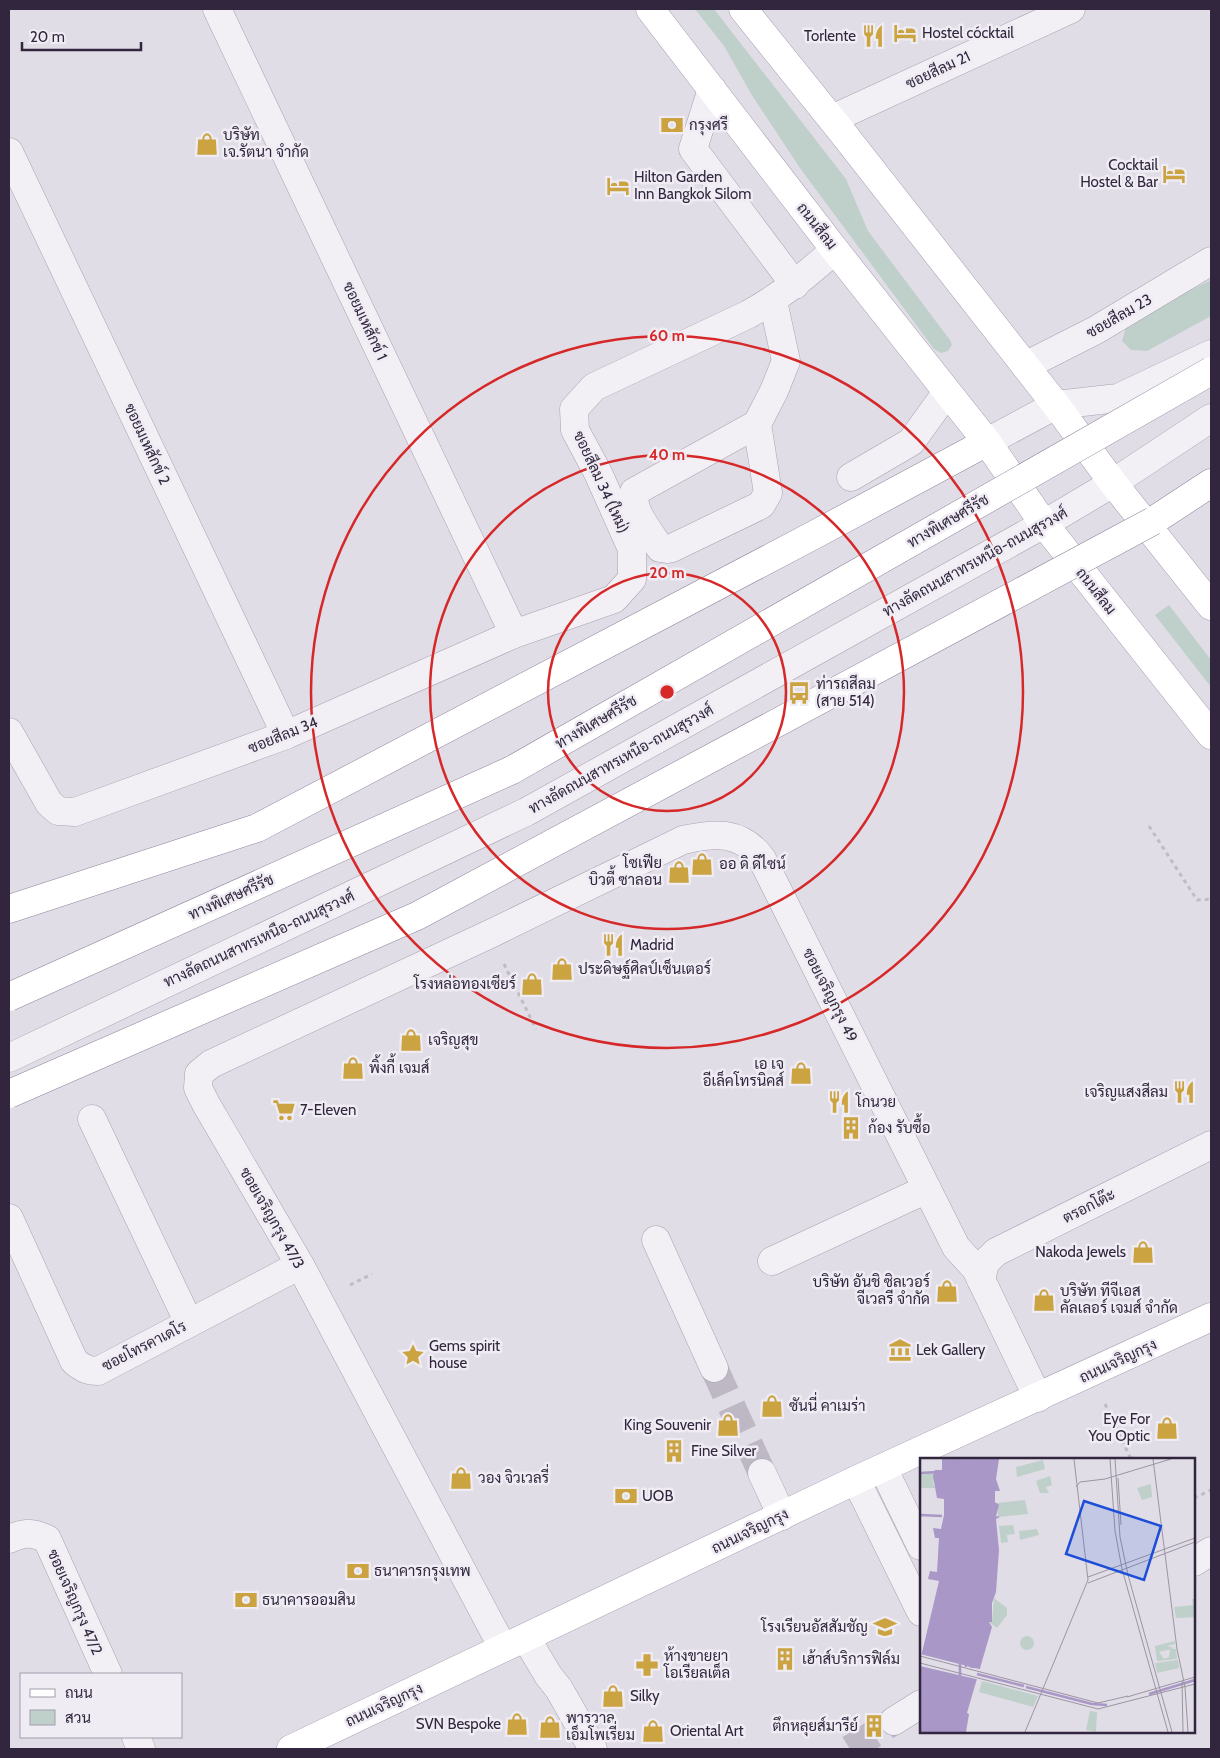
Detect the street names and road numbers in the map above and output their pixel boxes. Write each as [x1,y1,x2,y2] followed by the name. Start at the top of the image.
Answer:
[902,46,973,93] street label: ซอยสีลม 21
[793,198,842,253] street label: ถนนสีลม
[339,278,392,363] street label: ซอยมเหสักข์ 1
[1083,289,1155,342] street label: ซอยสีลม 23
[120,400,175,488] street label: ซอยมเหสักข์ 2
[569,428,633,536] street label: ซอยสีลม 34 (ใหม่)
[904,490,992,552] street label: ทางพิเศษศรีรัช
[879,503,1072,622] street label: ทางลัดถนนสาทรเหนือ-ถนนสุรวงศ์
[1072,563,1121,618] street label: ถนนสีลม
[552,691,640,753] street label: ทางพิเศษศรีรัช
[525,700,718,819] street label: ทางลัดถนนสาทรเหนือ-ถนนสุรวงศ์
[245,712,321,757] street label: ซอยสีลม 34
[185,869,276,924] street label: ทางพิเศษศรีรัช
[160,886,358,993] street label: ทางลัดถนนสาทรเหนือ-ถนนสุรวงศ์
[797,945,861,1046] street label: ซอยเจริญกรุง 49
[234,1164,308,1273] street label: ซอยเจริญกรุง 47/3
[1059,1184,1118,1227] street label: ตรอกโต๊ะ
[98,1316,189,1375] street label: ซอยโทรคาเดโร
[1076,1335,1160,1389] street label: ถนนเจริญกรุง
[709,1505,792,1559] street label: ถนนเจริญกรุง
[42,1546,106,1658] street label: ซอยเจริญกรุง 47/2
[342,1679,426,1733] street label: ถนนเจริญกรุง

